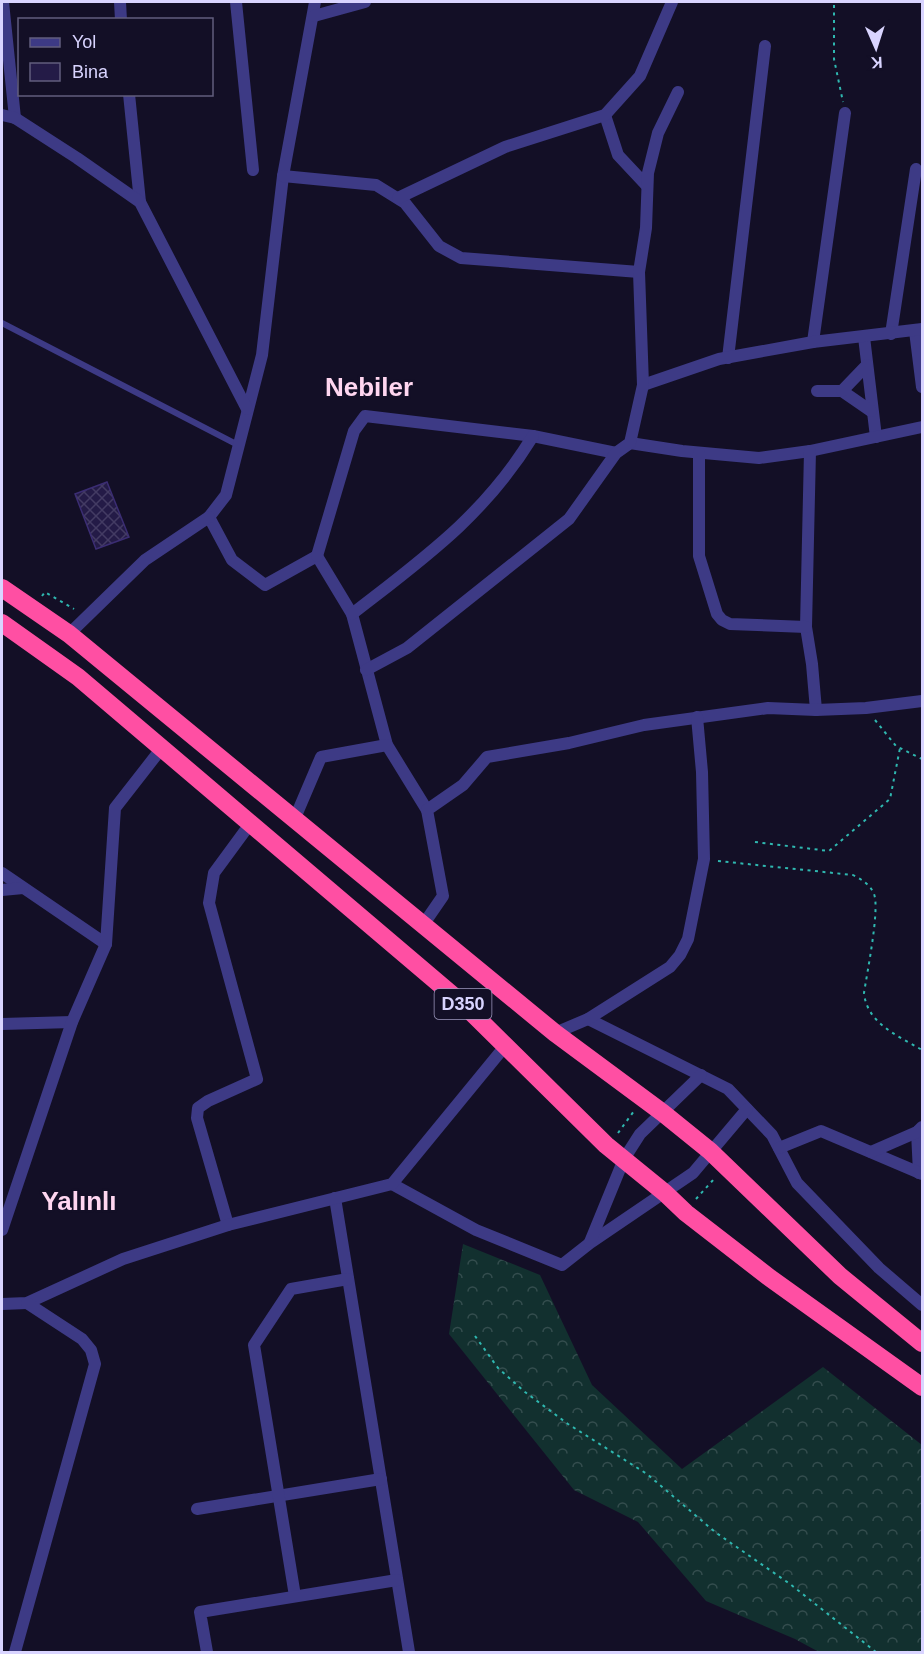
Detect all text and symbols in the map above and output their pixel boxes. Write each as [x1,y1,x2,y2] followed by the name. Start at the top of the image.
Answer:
[18,18,213,96] legend
[846,18,906,78] north arrow
[72,32,96,52] text: Yol
[870,54,883,71] text: K
[72,62,109,82] text: Bina
[325,372,413,402] district label: Nebiler
[434,989,492,1019] road number: D350
[41,1186,117,1216] district label: Yalınlı

